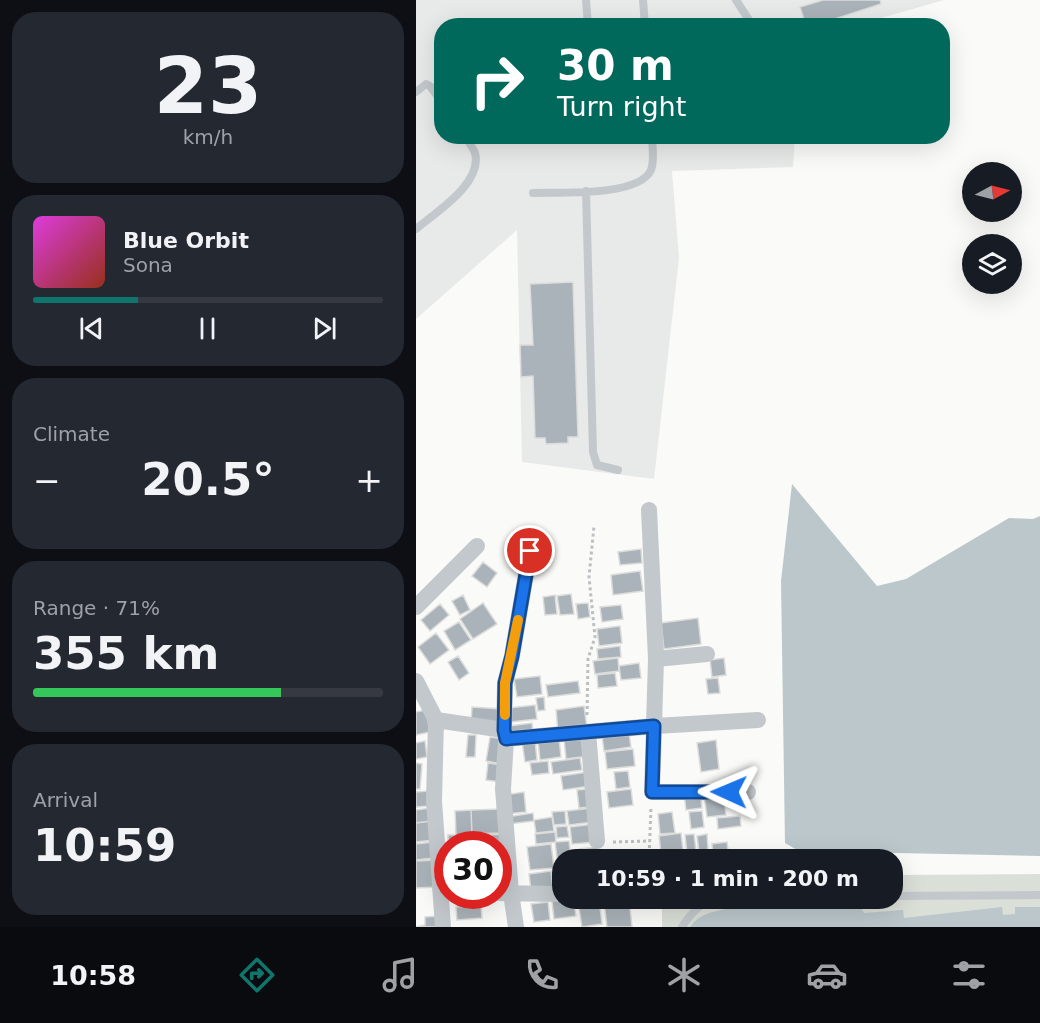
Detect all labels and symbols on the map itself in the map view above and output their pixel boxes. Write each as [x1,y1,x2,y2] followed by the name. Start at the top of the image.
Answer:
[962,162,1022,222] north arrow
[504,525,555,576] pin
[697,760,761,824] position arrow
[434,831,512,909] speed limit sign: 30

